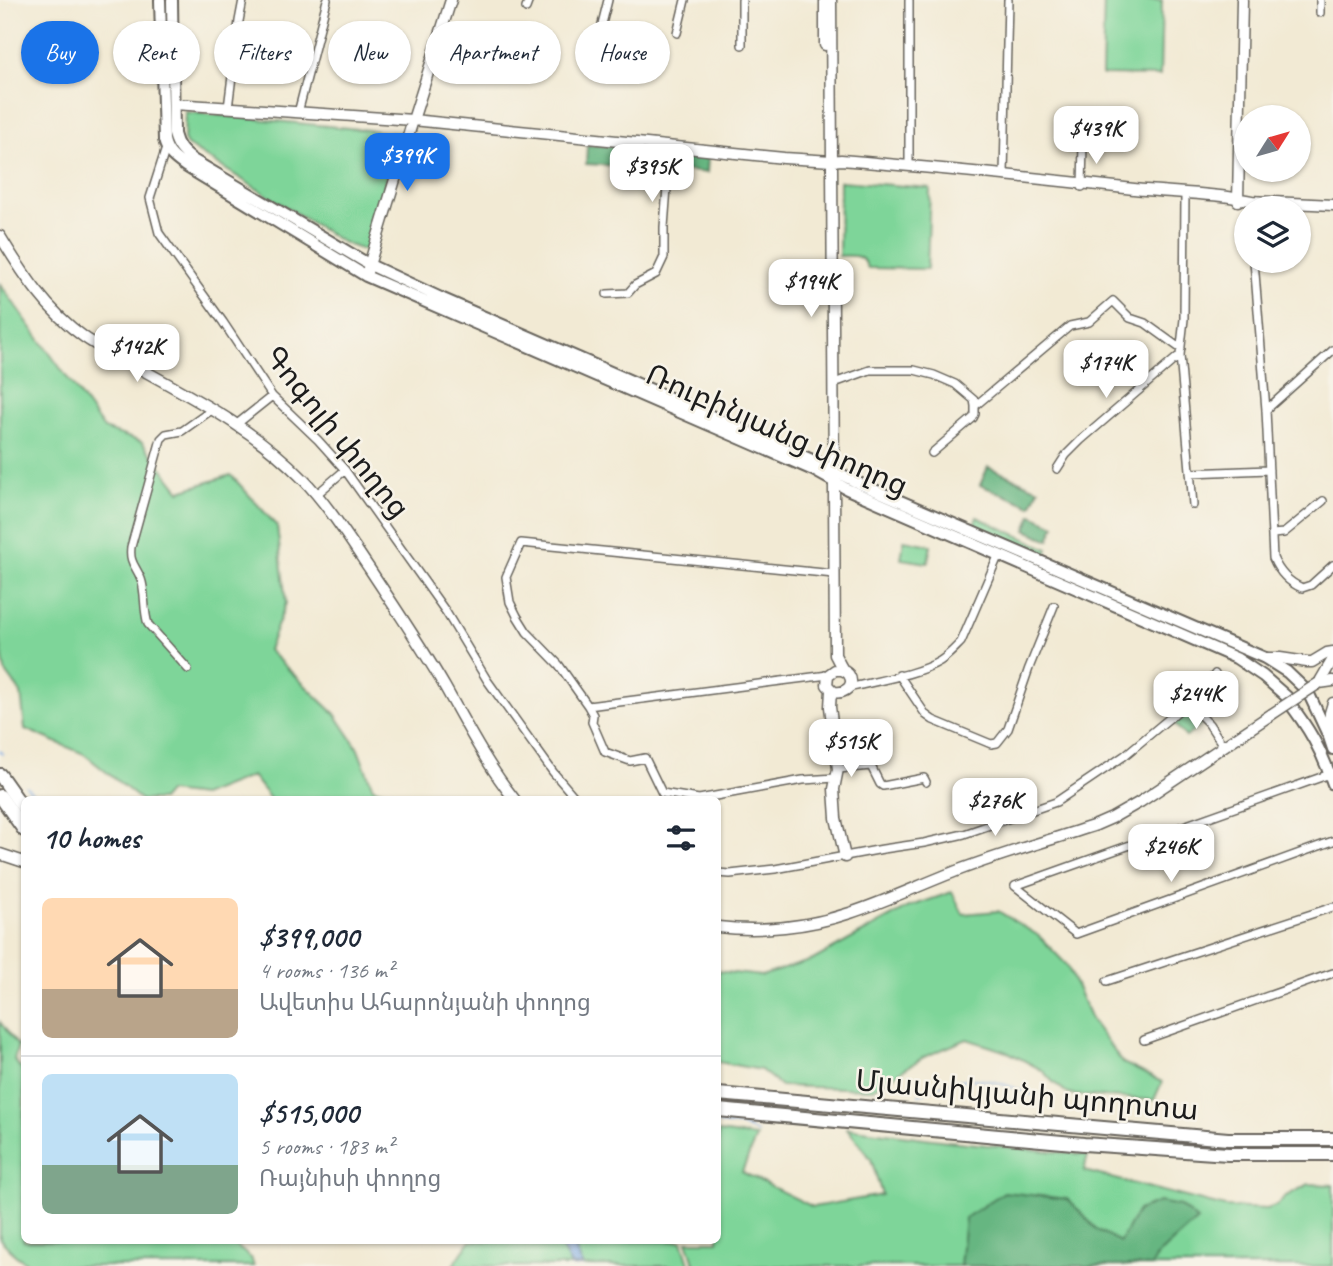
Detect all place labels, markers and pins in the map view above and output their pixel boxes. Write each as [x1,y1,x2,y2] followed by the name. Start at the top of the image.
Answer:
[1047,106,1145,166] pin: $439K
[358,134,456,193] pin: $399K
[603,144,701,204] pin: $395K
[762,260,860,319] pin: $194K
[88,324,186,384] pin: $142K
[1057,340,1155,400] pin: $174K
[1147,672,1245,731] pin: $244K
[802,720,900,779] pin: $515K
[946,778,1044,838] pin: $276K
[1122,824,1220,884] pin: $246K

